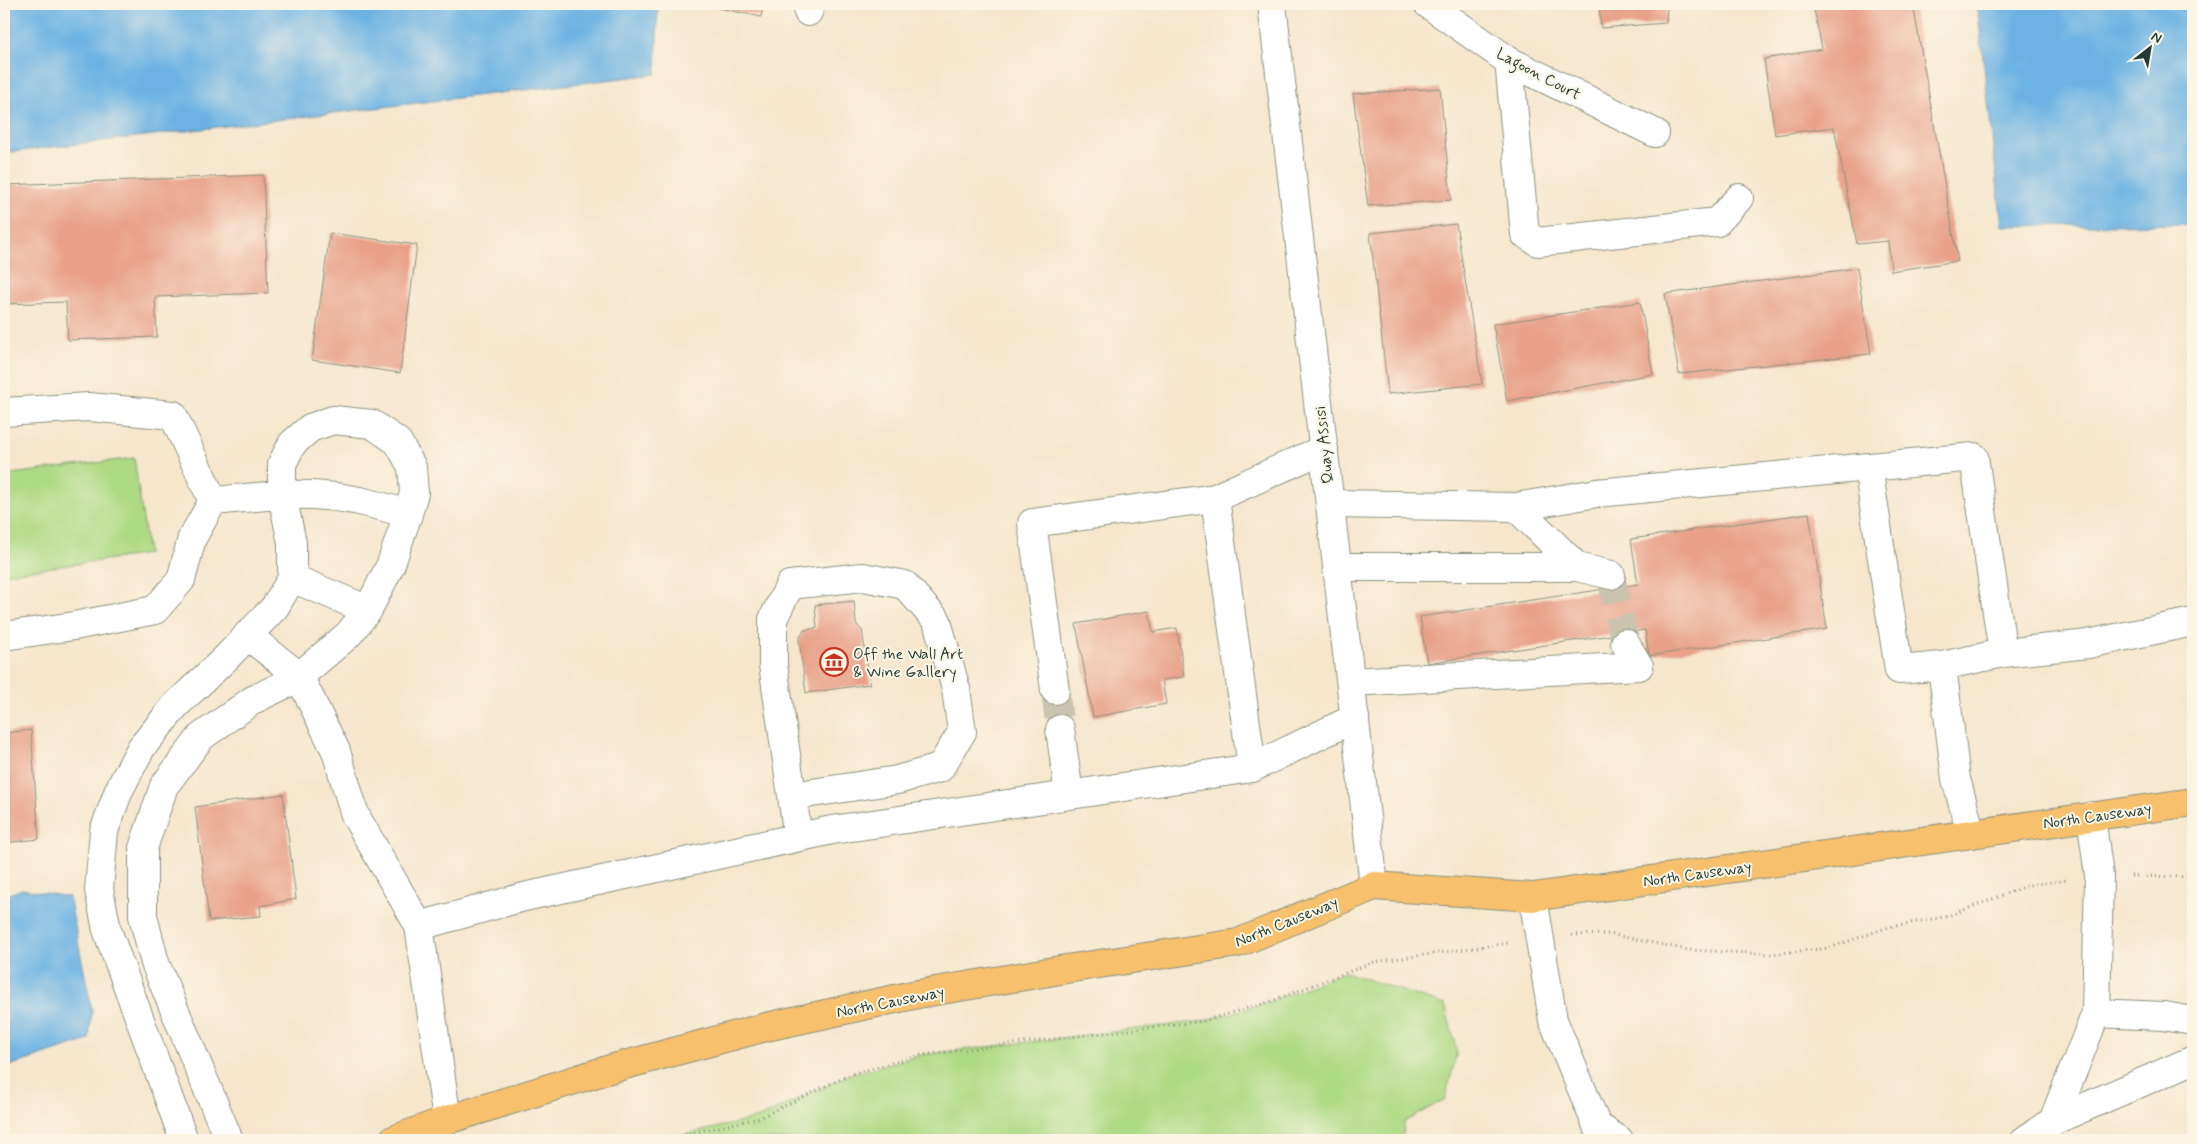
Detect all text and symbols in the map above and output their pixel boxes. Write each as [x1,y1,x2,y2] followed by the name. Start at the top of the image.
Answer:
[2124,22,2174,72] north arrow
[2148,28,2165,48] text: N
[1492,43,1585,107] street label: Lagoon Court
[1310,405,1339,485] street label: Quay Assisi
[853,644,963,683] place label: Off the Wall Art & Wine Gallery
[819,647,849,677] museum icon: Off the Wall Art & Wine Gallery
[2042,798,2153,834] street label: North Causeway
[1642,856,1753,892] street label: North Causeway
[1232,892,1341,953] street label: North Causeway
[835,982,946,1023] street label: North Causeway

